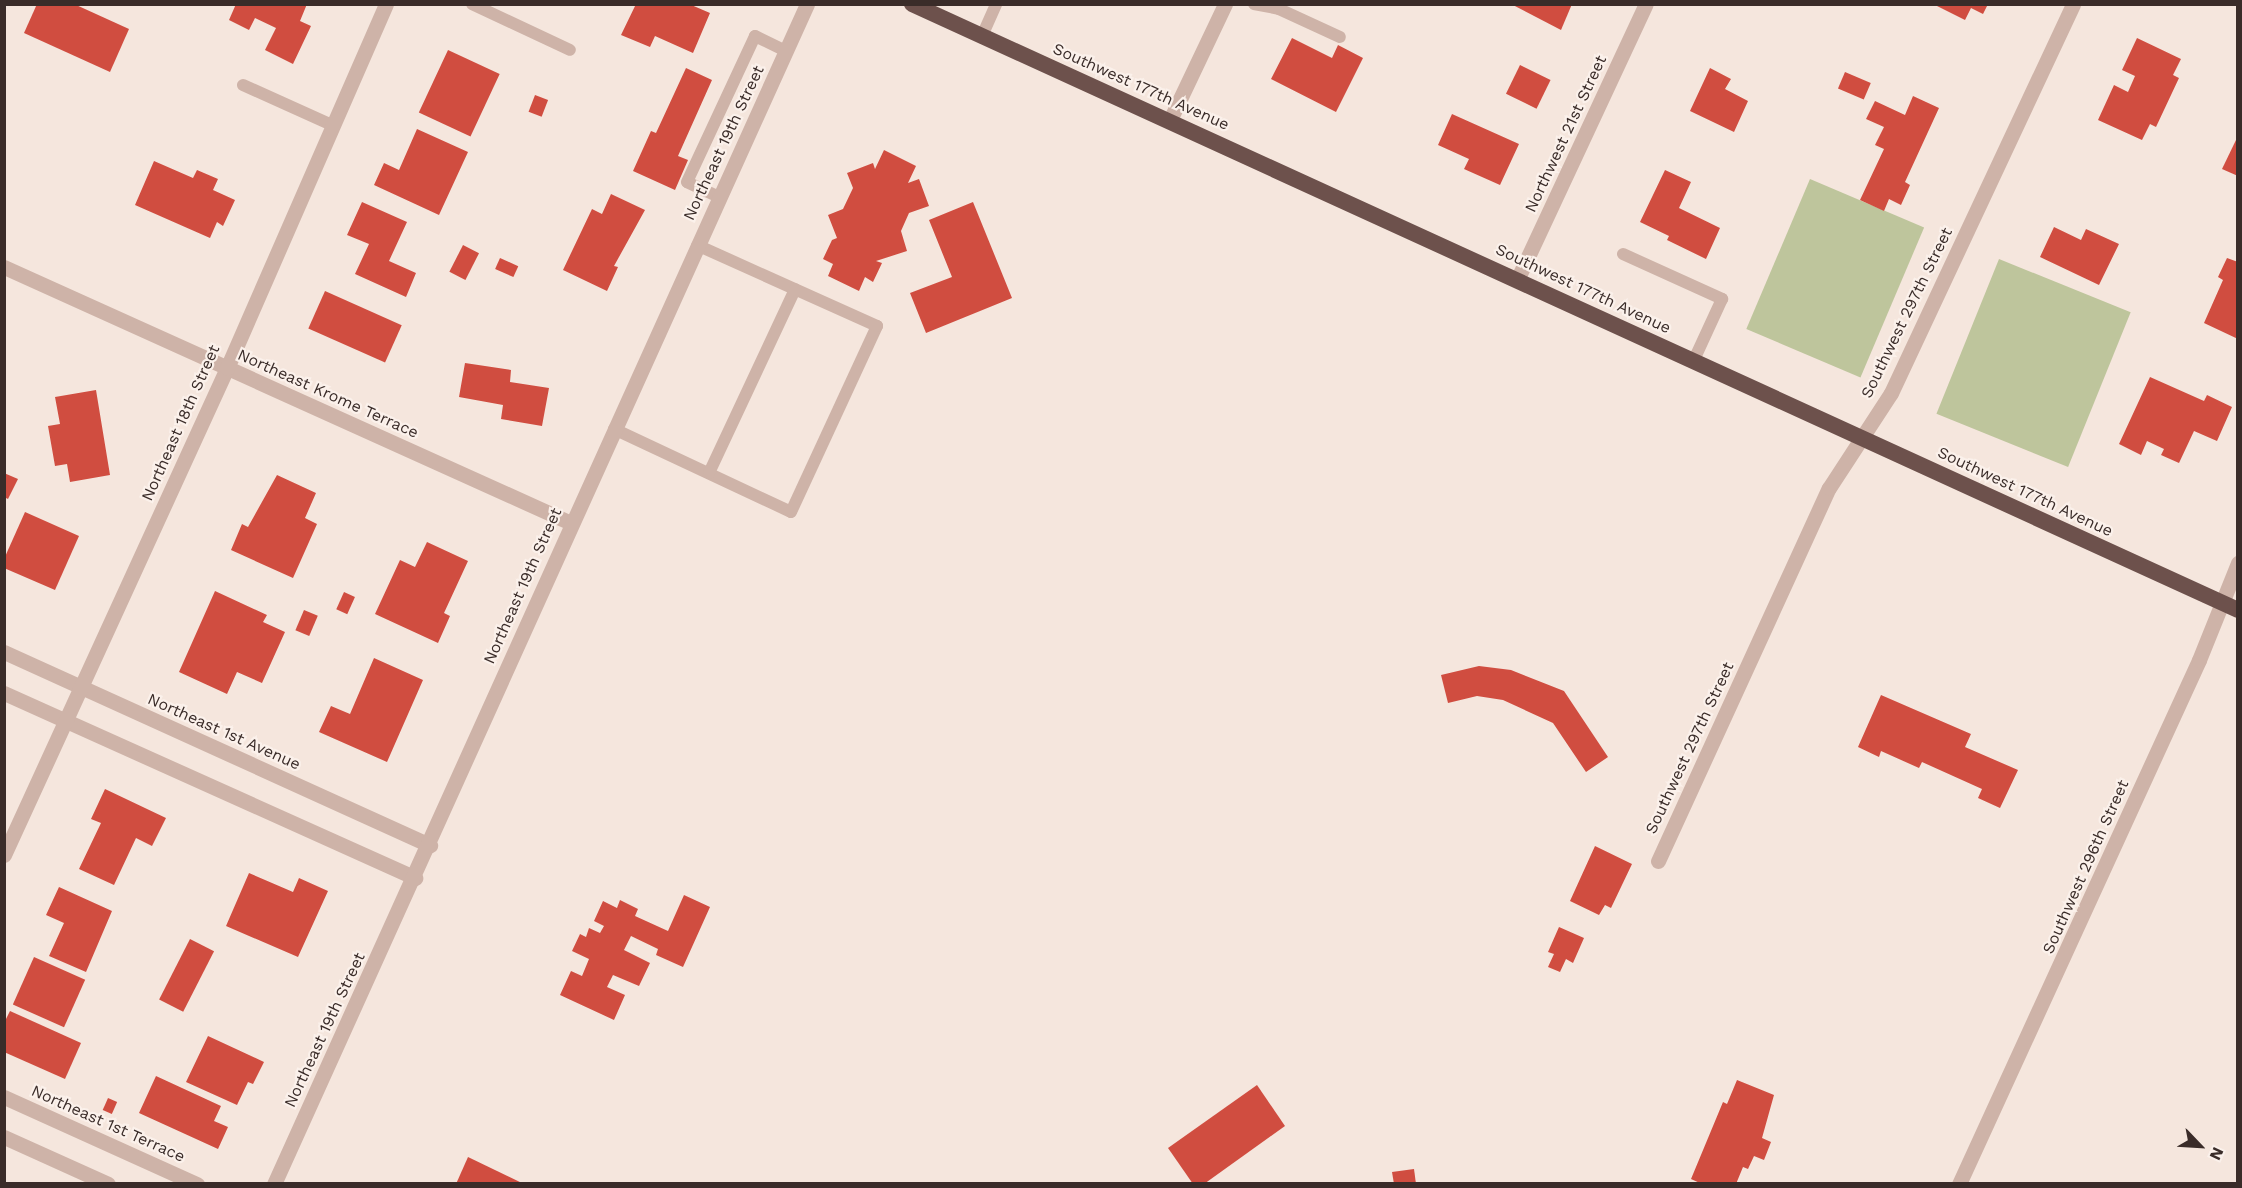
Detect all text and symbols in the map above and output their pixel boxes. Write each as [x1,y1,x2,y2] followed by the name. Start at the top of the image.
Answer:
[1049,39,1233,135] street label: Southwest 177th Avenue
[1521,52,1611,216] street label: Northwest 21st Street
[680,62,768,224] street label: Northeast 19th Street
[1857,225,1957,401] street label: Southwest 297th Street
[1492,240,1674,338] street label: Southwest 177th Avenue
[138,342,224,504] street label: Northeast 18th Street
[234,345,422,443] street label: Northeast Krome Terrace
[1934,443,2116,541] street label: Southwest 177th Avenue
[480,505,566,667] street label: Northeast 19th Street
[1642,659,1738,837] street label: Southwest 297th Street
[144,689,304,775] street label: Northeast 1st Avenue
[2039,777,2133,957] street label: Southwest 296th Street
[281,949,369,1111] street label: Northeast 19th Street
[28,1081,188,1167] street label: Northeast 1st Terrace
[2170,1116,2230,1176] north arrow
[2206,1144,2228,1163] text: N

